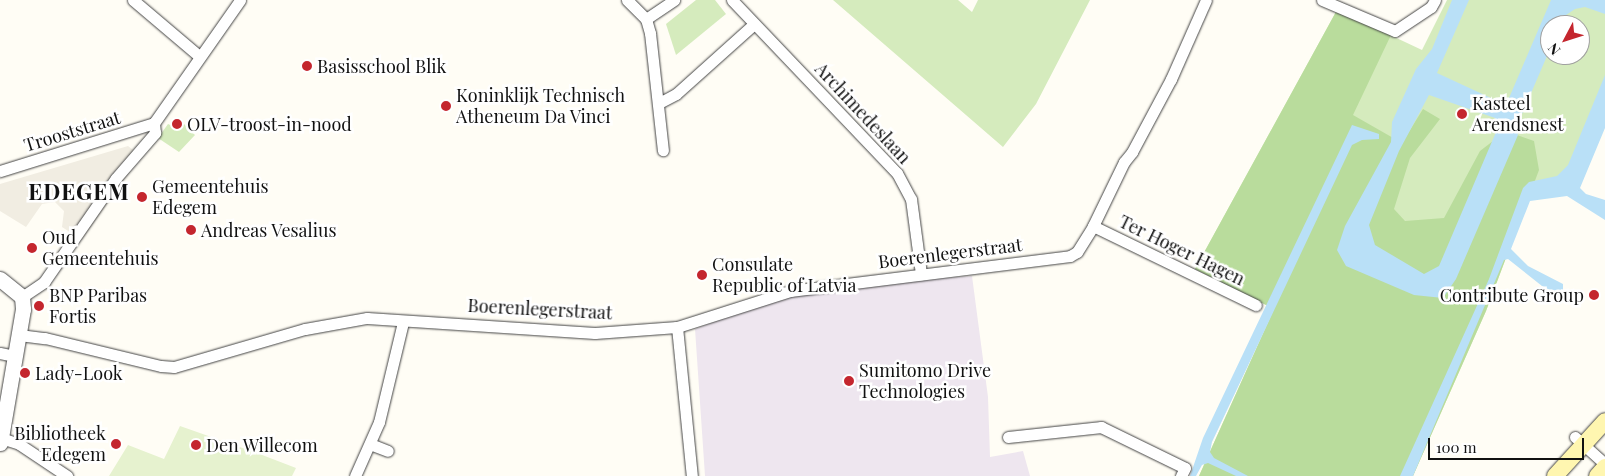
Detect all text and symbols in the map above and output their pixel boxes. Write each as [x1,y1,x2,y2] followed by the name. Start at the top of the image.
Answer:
[1540,15,1590,65] north arrow
[1543,39,1564,59] text: N
[317,55,446,77] place label: Basisschool Blik
[811,58,915,168] street label: Archimedeslaan
[301,60,313,72] marker: Basisschool Blik
[456,85,626,128] place label: Koninklijk Technisch Atheneum Da Vinci
[1472,93,1564,136] place label: Kasteel Arendsnest
[440,100,452,112] marker: Koninklijk Technisch Atheneum Da Vinci
[21,106,123,156] street label: Trooststraat
[1456,108,1468,120] marker: Kasteel Arendsnest
[187,113,352,135] place label: OLV-troost-in-nood
[171,118,183,130] marker: OLV-troost-in-nood
[152,176,269,218] place label: Gemeentehuis Edegem
[28,179,130,205] district label: EDEGEM
[136,191,148,203] marker: Gemeentehuis Edegem
[1115,210,1249,290] street label: Ter Hoger Hagen
[201,219,337,241] place label: Andreas Vesalius
[185,224,197,236] marker: Andreas Vesalius
[42,227,159,270] place label: Oud Gemeentehuis
[877,233,1023,273] street label: Boerenlegerstraat
[26,242,38,254] marker: Oud Gemeentehuis
[712,254,857,296] place label: Consulate Republic of Latvia
[696,269,708,281] marker: Consulate Republic of Latvia
[1440,284,1584,306] place label: Contribute Group
[49,285,148,328] place label: BNP Paribas Fortis
[1588,289,1600,301] marker: Contribute Group
[467,294,613,324] street label: Boerenlegerstraat
[33,300,45,312] marker: BNP Paribas Fortis
[859,360,991,402] place label: Sumitomo Drive Technologies
[35,362,123,384] place label: Lady-Look
[19,367,31,379] marker: Lady-Look
[843,375,855,387] marker: Sumitomo Drive Technologies
[14,423,106,466] place label: Bibliotheek Edegem
[1430,428,1586,460] scale bar
[206,434,318,456] place label: Den Willecom
[1436,437,1477,457] text: 100 m
[110,438,122,450] marker: Bibliotheek Edegem
[190,439,202,451] marker: Den Willecom

